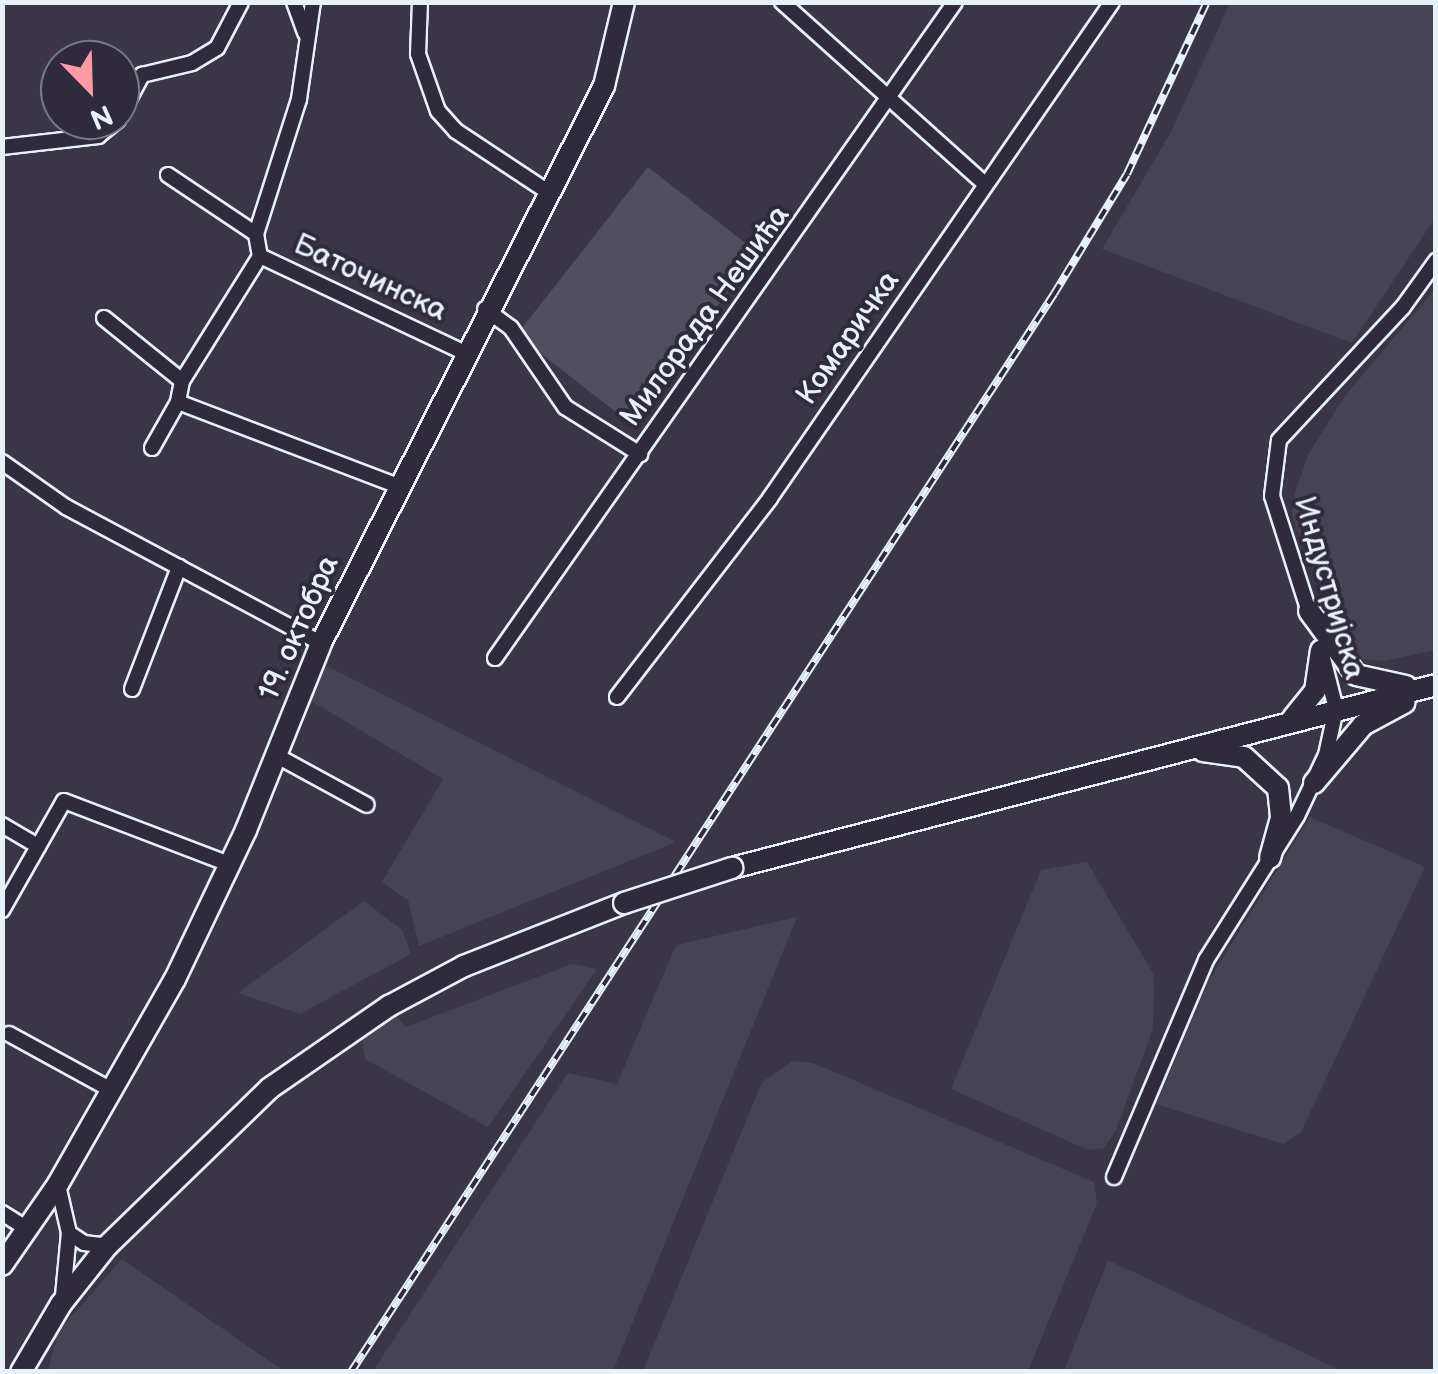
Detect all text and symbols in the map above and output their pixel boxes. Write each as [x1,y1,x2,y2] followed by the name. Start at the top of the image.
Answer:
[40,40,140,140] north arrow
[85,97,117,136] text: N
[613,198,797,434] street label: Милорада Нешића
[288,227,452,329] street label: Баточинска
[789,264,907,412] street label: Комаричка
[1286,492,1372,684] street label: Индустријска
[251,550,347,706] street label: 19. октобра

